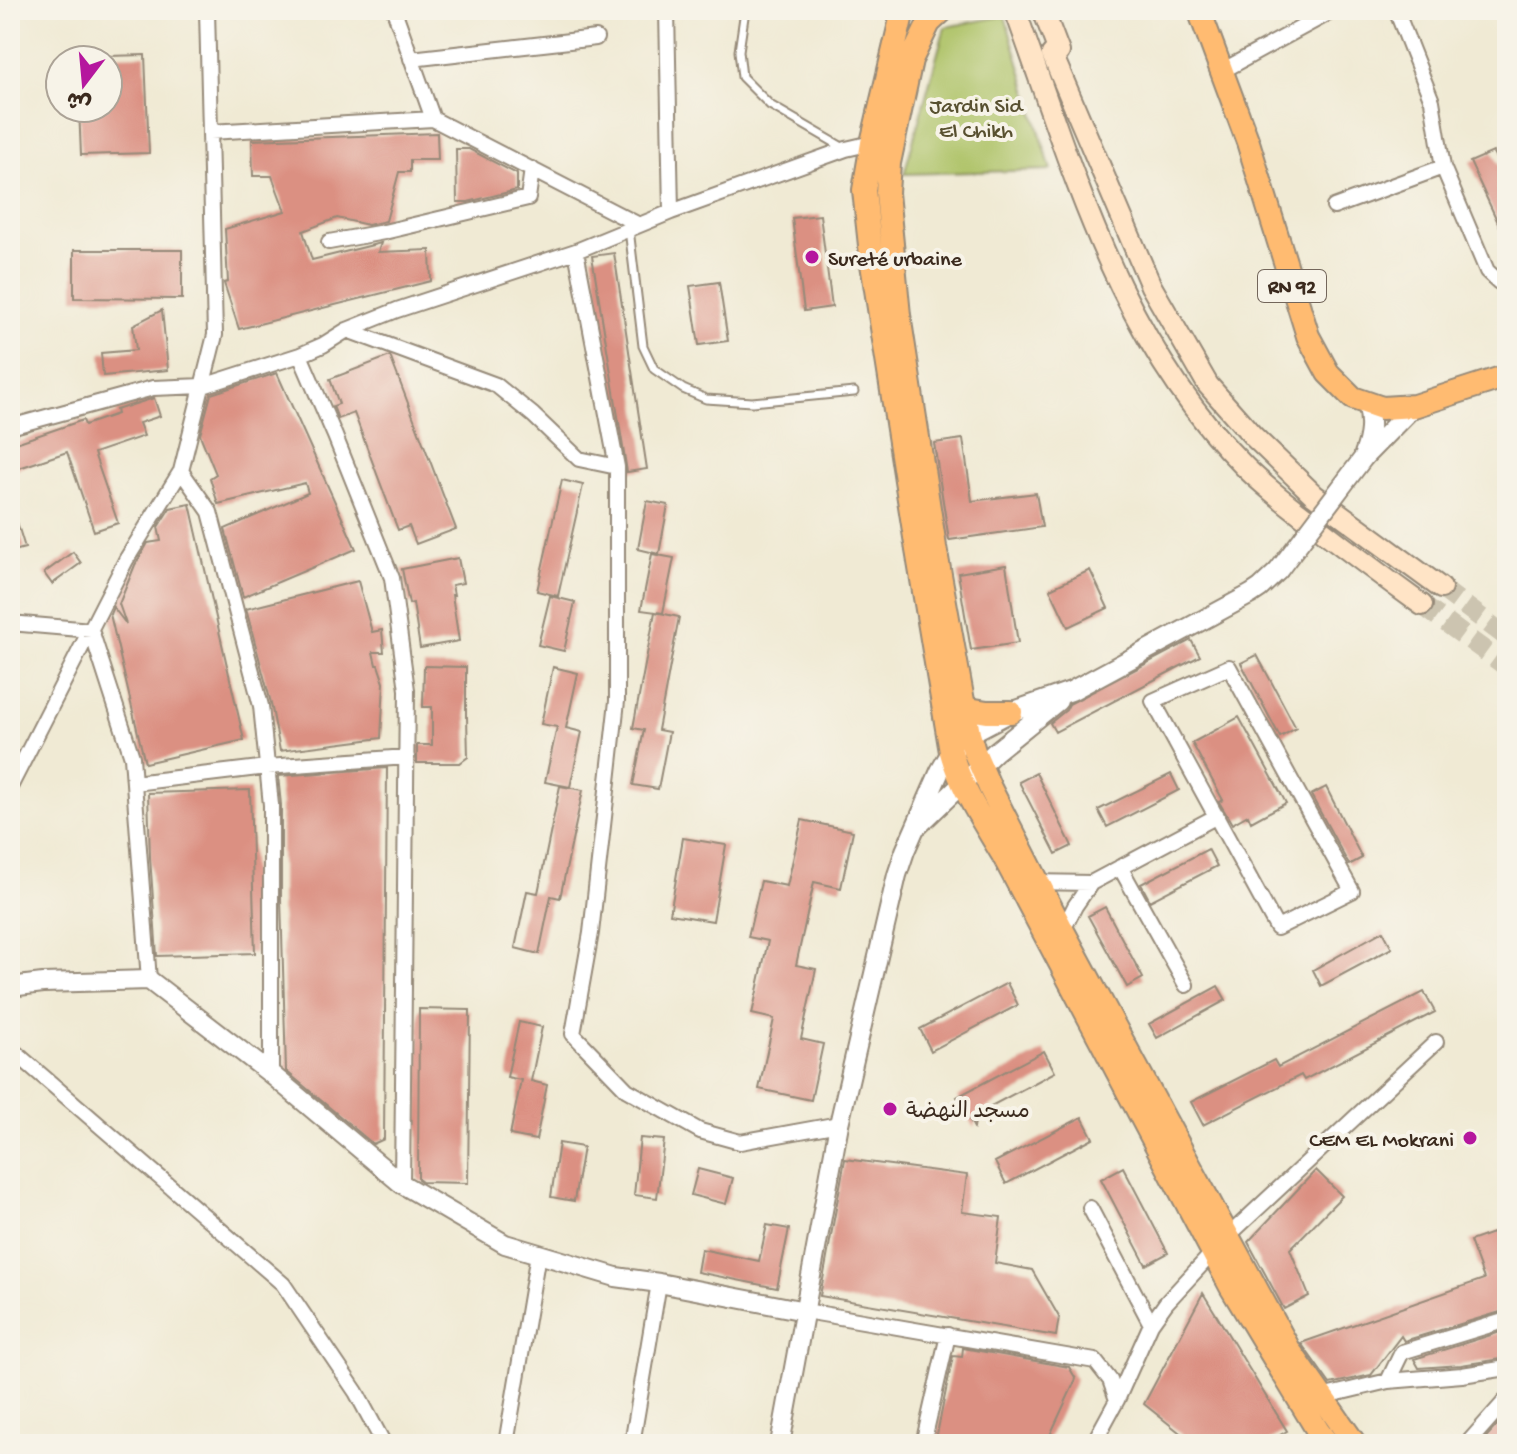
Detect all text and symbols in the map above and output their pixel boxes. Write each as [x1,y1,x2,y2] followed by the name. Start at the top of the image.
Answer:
[44,44,124,124] north arrow
[64,84,95,115] text: ش
[930,95,1025,146] park label: Jardin Sid El Chikh
[803,248,821,266] marker: Sureté urbaine
[828,248,962,274] place label: Sureté urbaine
[1258,270,1326,302] road number: RN 92
[881,1100,899,1118] marker: مسجد النهضة
[906,1100,1030,1126] place label: مسجد النهضة
[1309,1129,1454,1155] place label: CEM EL Mokrani
[1461,1129,1479,1147] marker: CEM EL Mokrani

